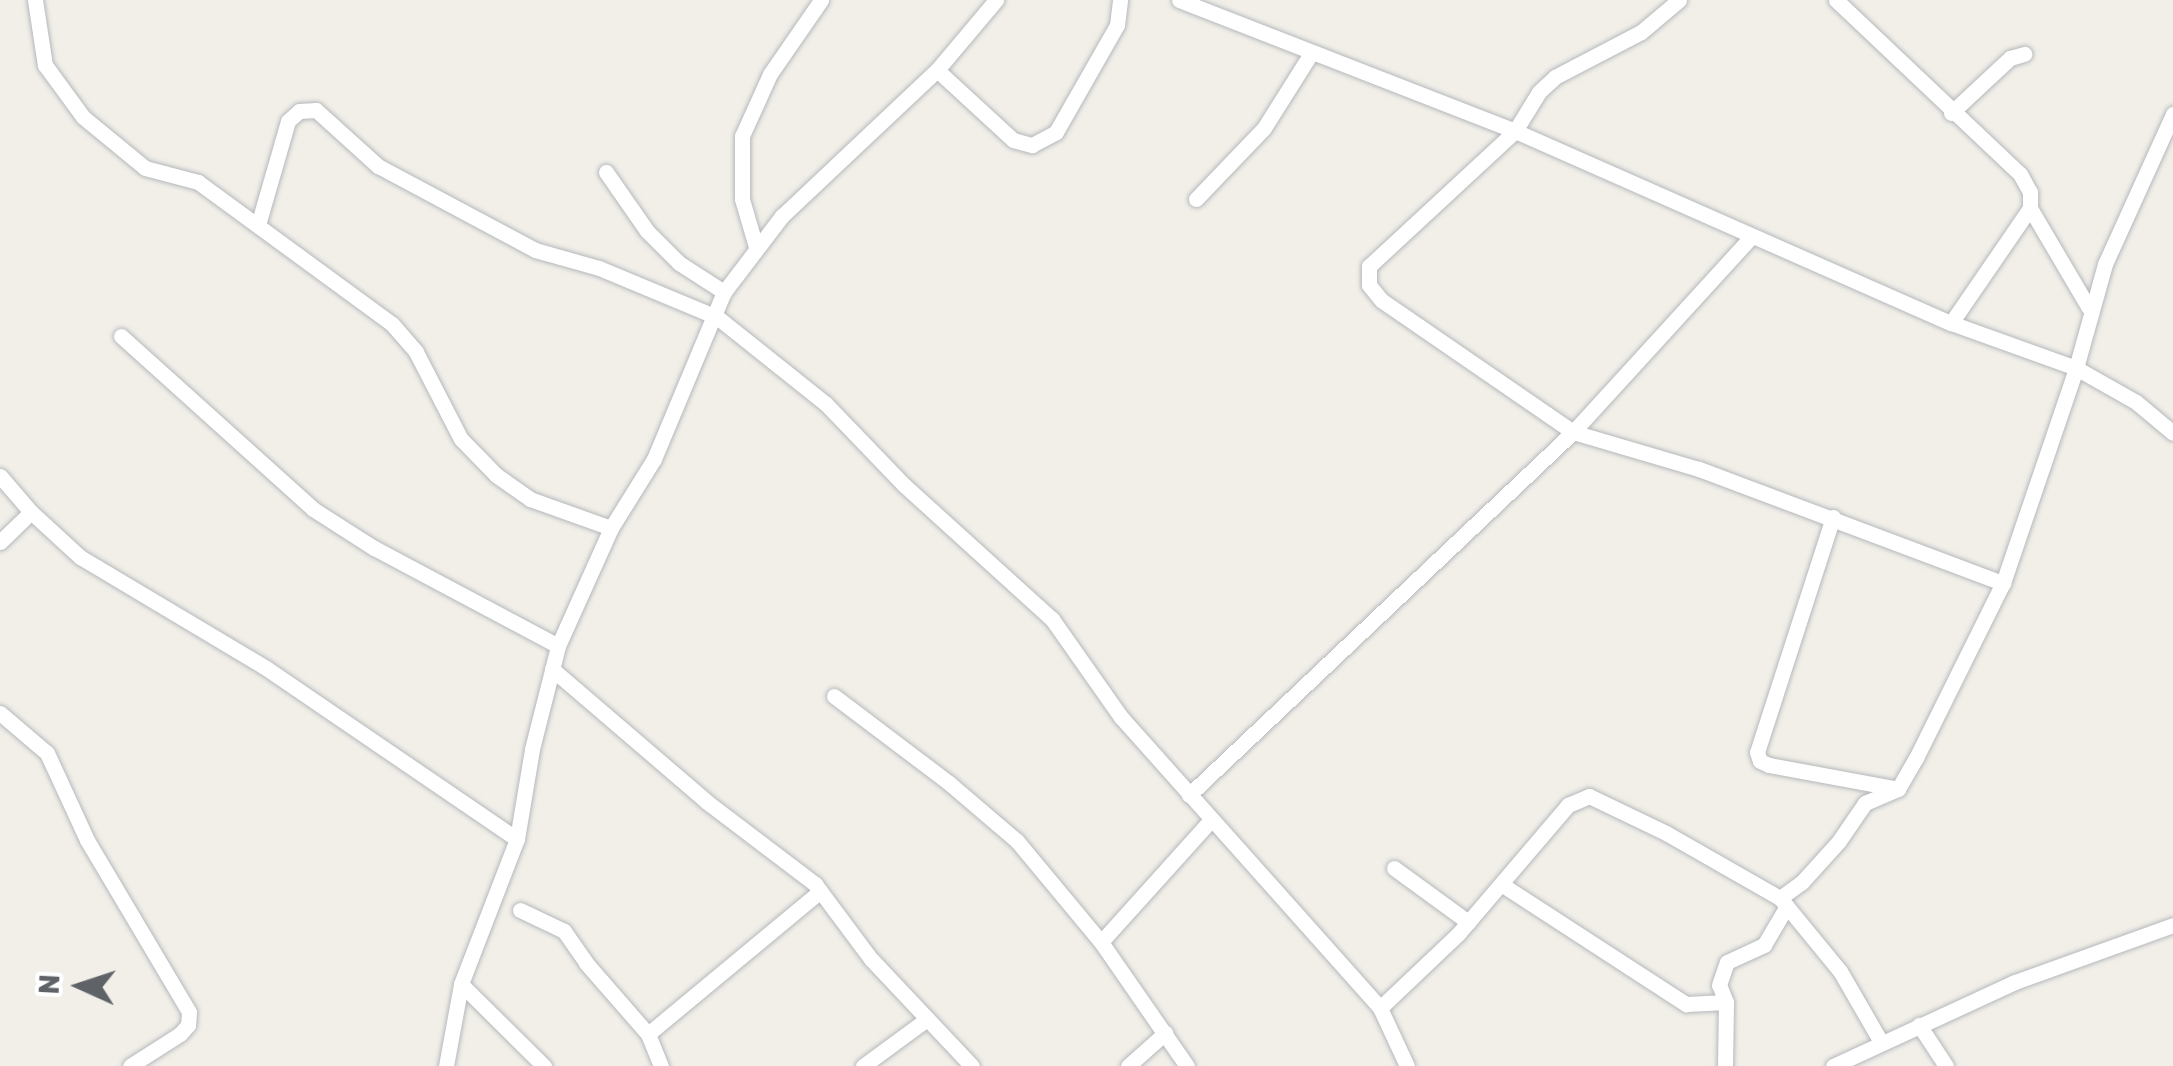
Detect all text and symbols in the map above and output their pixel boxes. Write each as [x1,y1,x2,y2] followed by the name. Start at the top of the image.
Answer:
[30,936,130,1036] north arrow
[33,973,67,995] text: N

